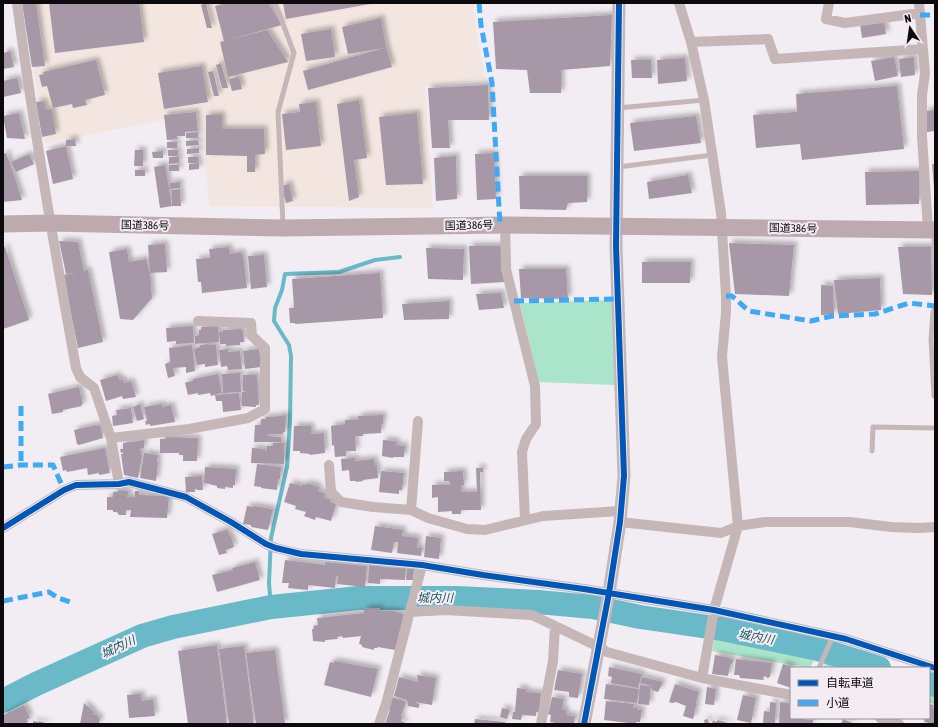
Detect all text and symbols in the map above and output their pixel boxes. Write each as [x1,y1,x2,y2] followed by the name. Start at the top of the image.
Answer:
[890,8,930,48] north arrow
[903,12,912,25] text: N
[121,219,169,231] street label: 国道386号
[445,219,493,231] street label: 国道386号
[769,222,817,234] street label: 国道386号
[417,591,455,605] water label: 城内川
[737,627,777,647] water label: 城内川
[99,632,139,661] water label: 城内川
[790,667,930,719] legend
[826,676,874,690] text: 自転車道
[826,696,850,710] text: 小道

